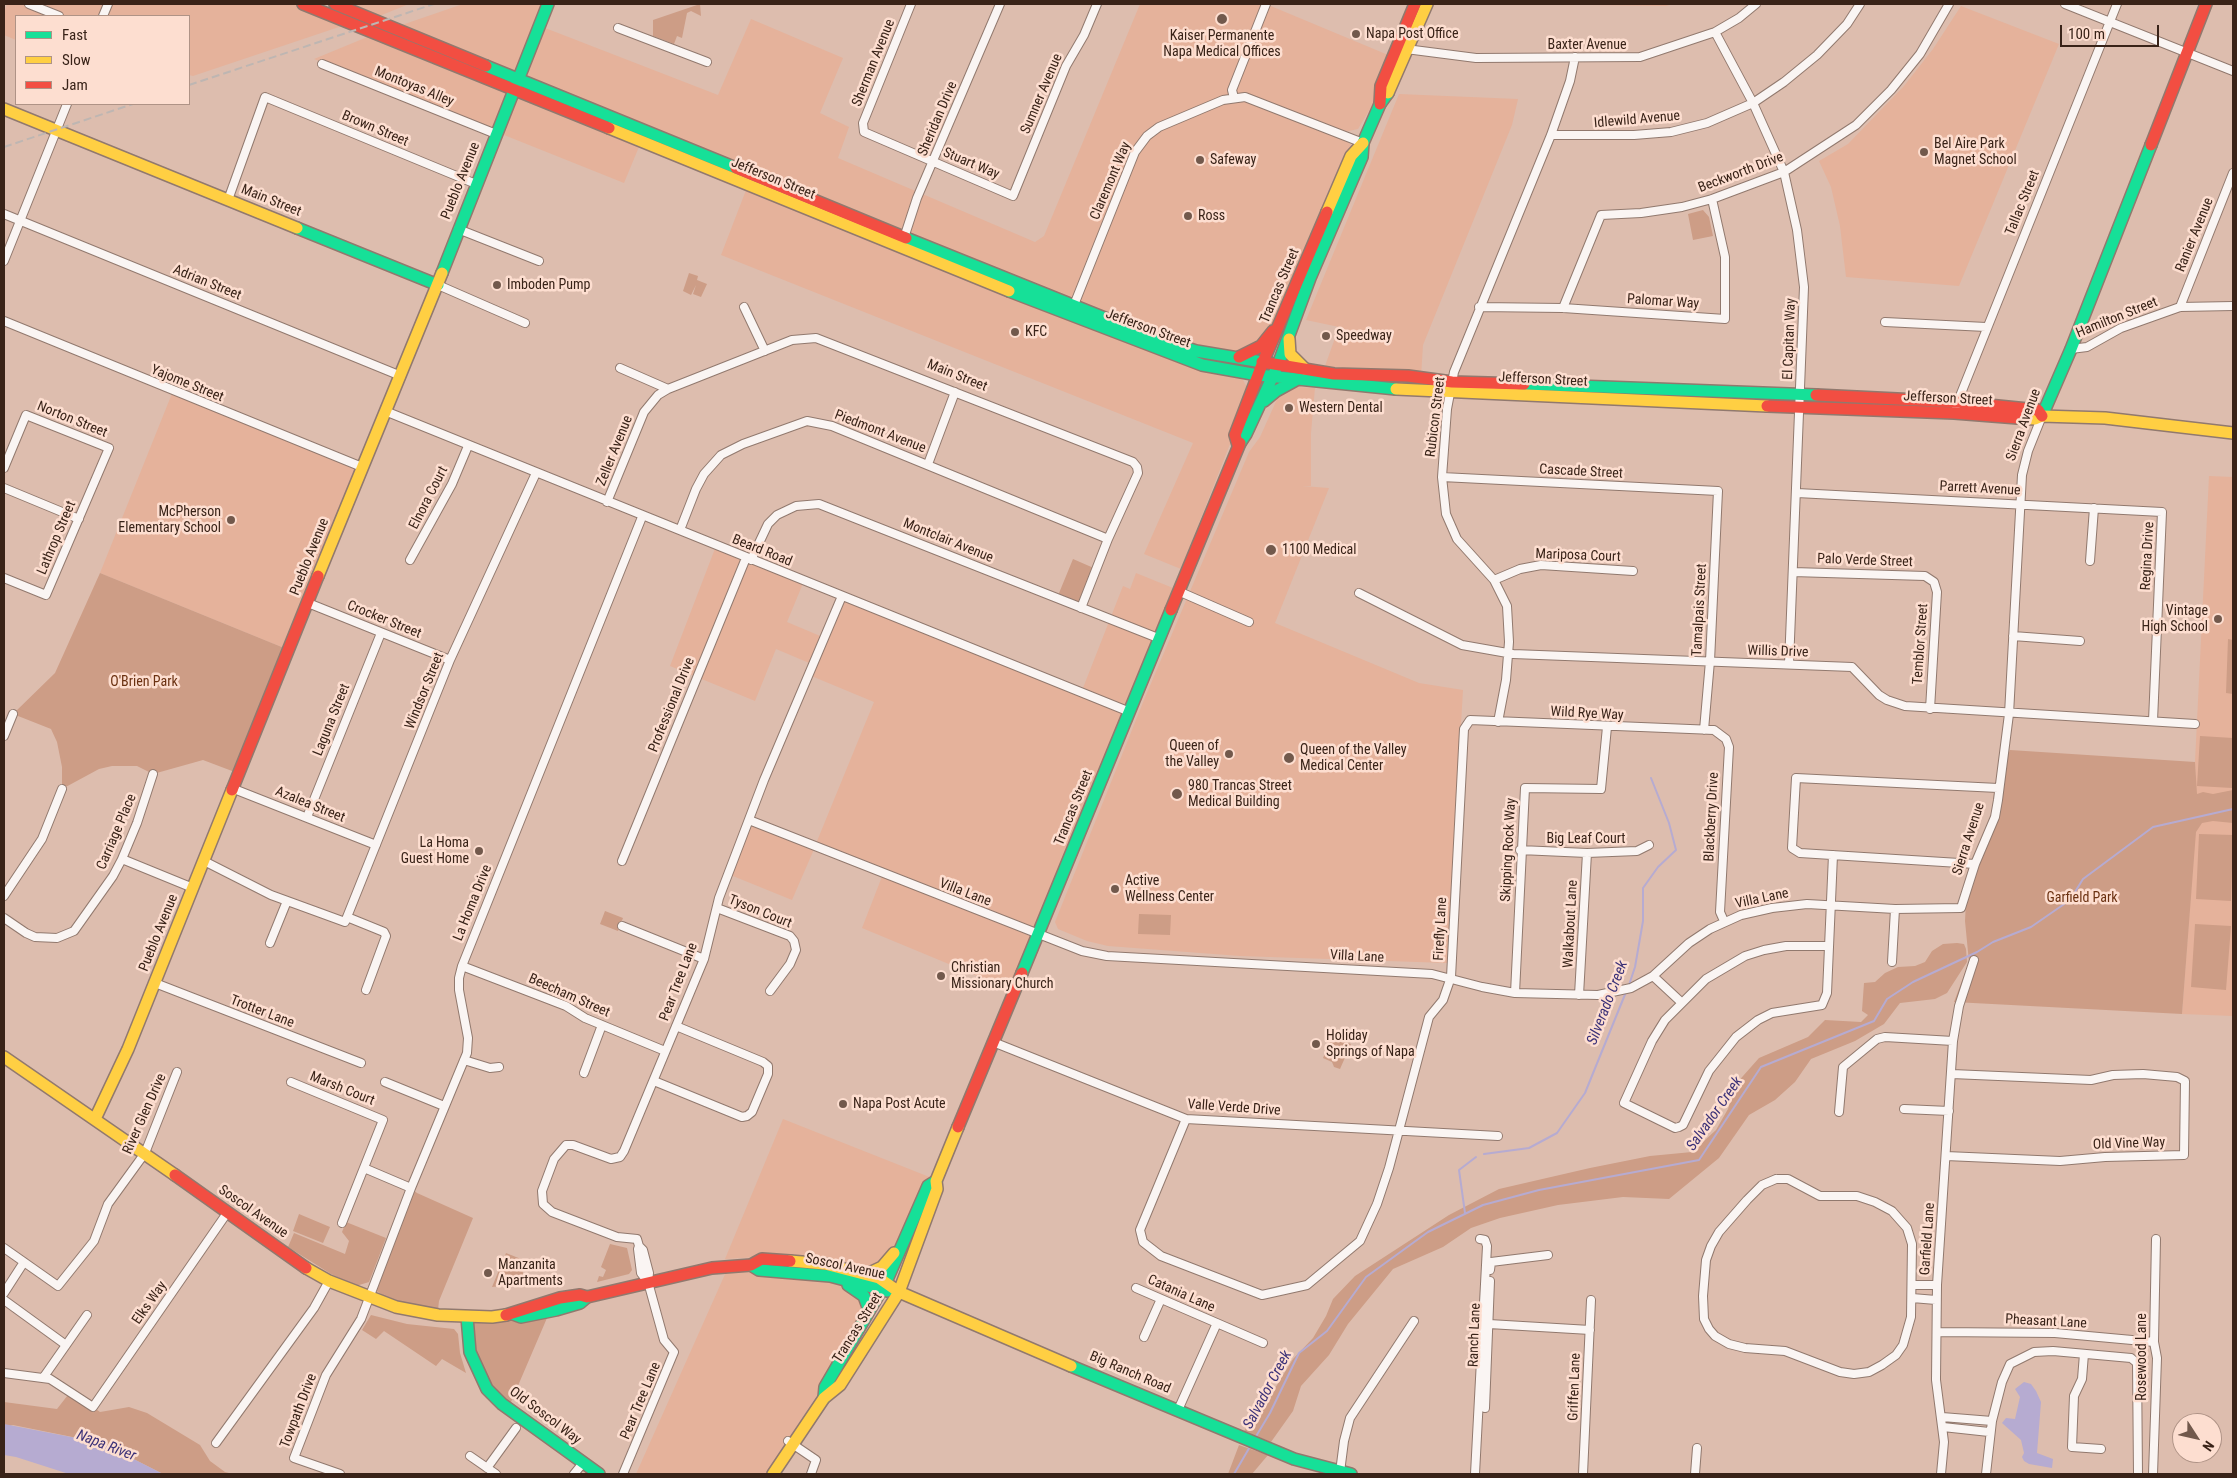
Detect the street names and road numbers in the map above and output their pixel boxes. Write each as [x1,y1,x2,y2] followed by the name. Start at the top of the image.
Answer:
[849,17,899,109] street label: Sherman Avenue
[1548,37,1626,53] street label: Baxter Avenue
[1018,51,1066,137] street label: Sumner Avenue
[372,63,456,111] street label: Montoyas Alley
[915,79,961,159] street label: Sheridan Drive
[339,107,411,151] street label: Brown Street
[1593,108,1681,132] street label: Idlewild Avenue
[1087,139,1135,223] street label: Claremont Way
[438,140,484,222] street label: Pueblo Avenue
[940,145,1002,183] street label: Stuart Way
[1696,149,1786,197] street label: Beckworth Drive
[729,155,817,203] street label: Jefferson Street
[2002,168,2044,238] street label: Tallac Street
[239,181,303,221] street label: Main Street
[2173,195,2217,275] street label: Ranier Avenue
[1257,246,1303,326] street label: Trancas Street
[170,262,244,304] street label: Adrian Street
[1626,291,1700,313] street label: Palomar Way
[2074,294,2160,342] street label: Hamilton Street
[1780,298,1800,380] street label: El Capitan Way
[1103,306,1193,352] street label: Jefferson Street
[925,356,989,396] street label: Main Street
[148,362,226,406] street label: Yajome Street
[1498,369,1588,391] street label: Jefferson Street
[1423,376,1449,458] street label: Rubicon Street
[2003,387,2045,463] street label: Sierra Avenue
[1903,388,1993,410] street label: Jefferson Street
[34,398,110,442] street label: Norton Street
[832,407,928,457] street label: Piedmont Avenue
[593,413,637,489] street label: Zeller Avenue
[1539,461,1623,483] street label: Cascade Street
[406,464,452,532] street label: Elnora Court
[1939,478,2021,500] street label: Parrett Avenue
[34,499,80,577] street label: Lathrop Street
[900,515,996,567] street label: Montclair Avenue
[287,516,333,598] street label: Pueblo Avenue
[2138,521,2158,591] street label: Regina Drive
[730,531,794,571] street label: Beard Road
[1535,546,1621,566] street label: Mariposa Court
[1817,551,1913,571] street label: Palo Verde Street
[1689,563,1711,657] street label: Tamalpais Street
[344,597,424,643] street label: Crocker Street
[1910,603,1932,685] street label: Temblor Street
[1747,643,1809,661] street label: Willis Drive
[402,650,448,732] street label: Windsor Street
[645,655,699,755] street label: Professional Drive
[310,681,354,759] street label: Laguna Street
[1550,704,1624,724] street label: Wild Rye Way
[1051,768,1097,848] street label: Trancas Street
[1701,772,1723,862] street label: Blackberry Drive
[273,783,347,827] street label: Azalea Street
[94,792,140,872] street label: Carriage Place
[1498,798,1520,902] street label: Skipping Rock Way
[1949,800,1989,878] street label: Sierra Avenue
[1546,831,1626,847] street label: Big Leaf Court
[450,862,496,944] street label: La Homa Drive
[937,875,993,911] street label: Villa Lane
[1560,880,1582,968] street label: Walkabout Lane
[1734,885,1790,913] street label: Villa Lane
[136,892,182,974] street label: Pueblo Avenue
[726,892,794,932] street label: Tyson Court
[1431,897,1451,961] street label: Firefly Lane
[656,941,702,1023] street label: Pear Tree Lane
[1330,947,1384,967] street label: Villa Lane
[526,971,612,1021] street label: Beecham Street
[228,992,296,1032] street label: Trotter Lane
[307,1068,377,1110] street label: Marsh Court
[120,1071,170,1157] street label: River Glen Drive
[1187,1096,1281,1120] street label: Valle Verde Drive
[2093,1134,2165,1154] street label: Old Vine Way
[215,1182,291,1242] street label: Soscol Avenue
[1917,1202,1939,1276] street label: Garfield Lane
[804,1250,886,1284] street label: Soscol Avenue
[1145,1272,1217,1316] street label: Catania Lane
[129,1278,171,1328] street label: Elks Way
[830,1290,886,1366] street label: Trancas Street
[1465,1303,1485,1367] street label: Ranch Lane
[2005,1311,2087,1333] street label: Pheasant Lane
[2134,1313,2150,1401] street label: Rosewood Lane
[1087,1348,1173,1398] street label: Big Ranch Road
[1565,1353,1585,1421] street label: Griffen Lane
[617,1360,665,1442] street label: Pear Tree Lane
[277,1371,321,1451] street label: Towpath Drive
[506,1384,584,1448] street label: Old Soscol Way

